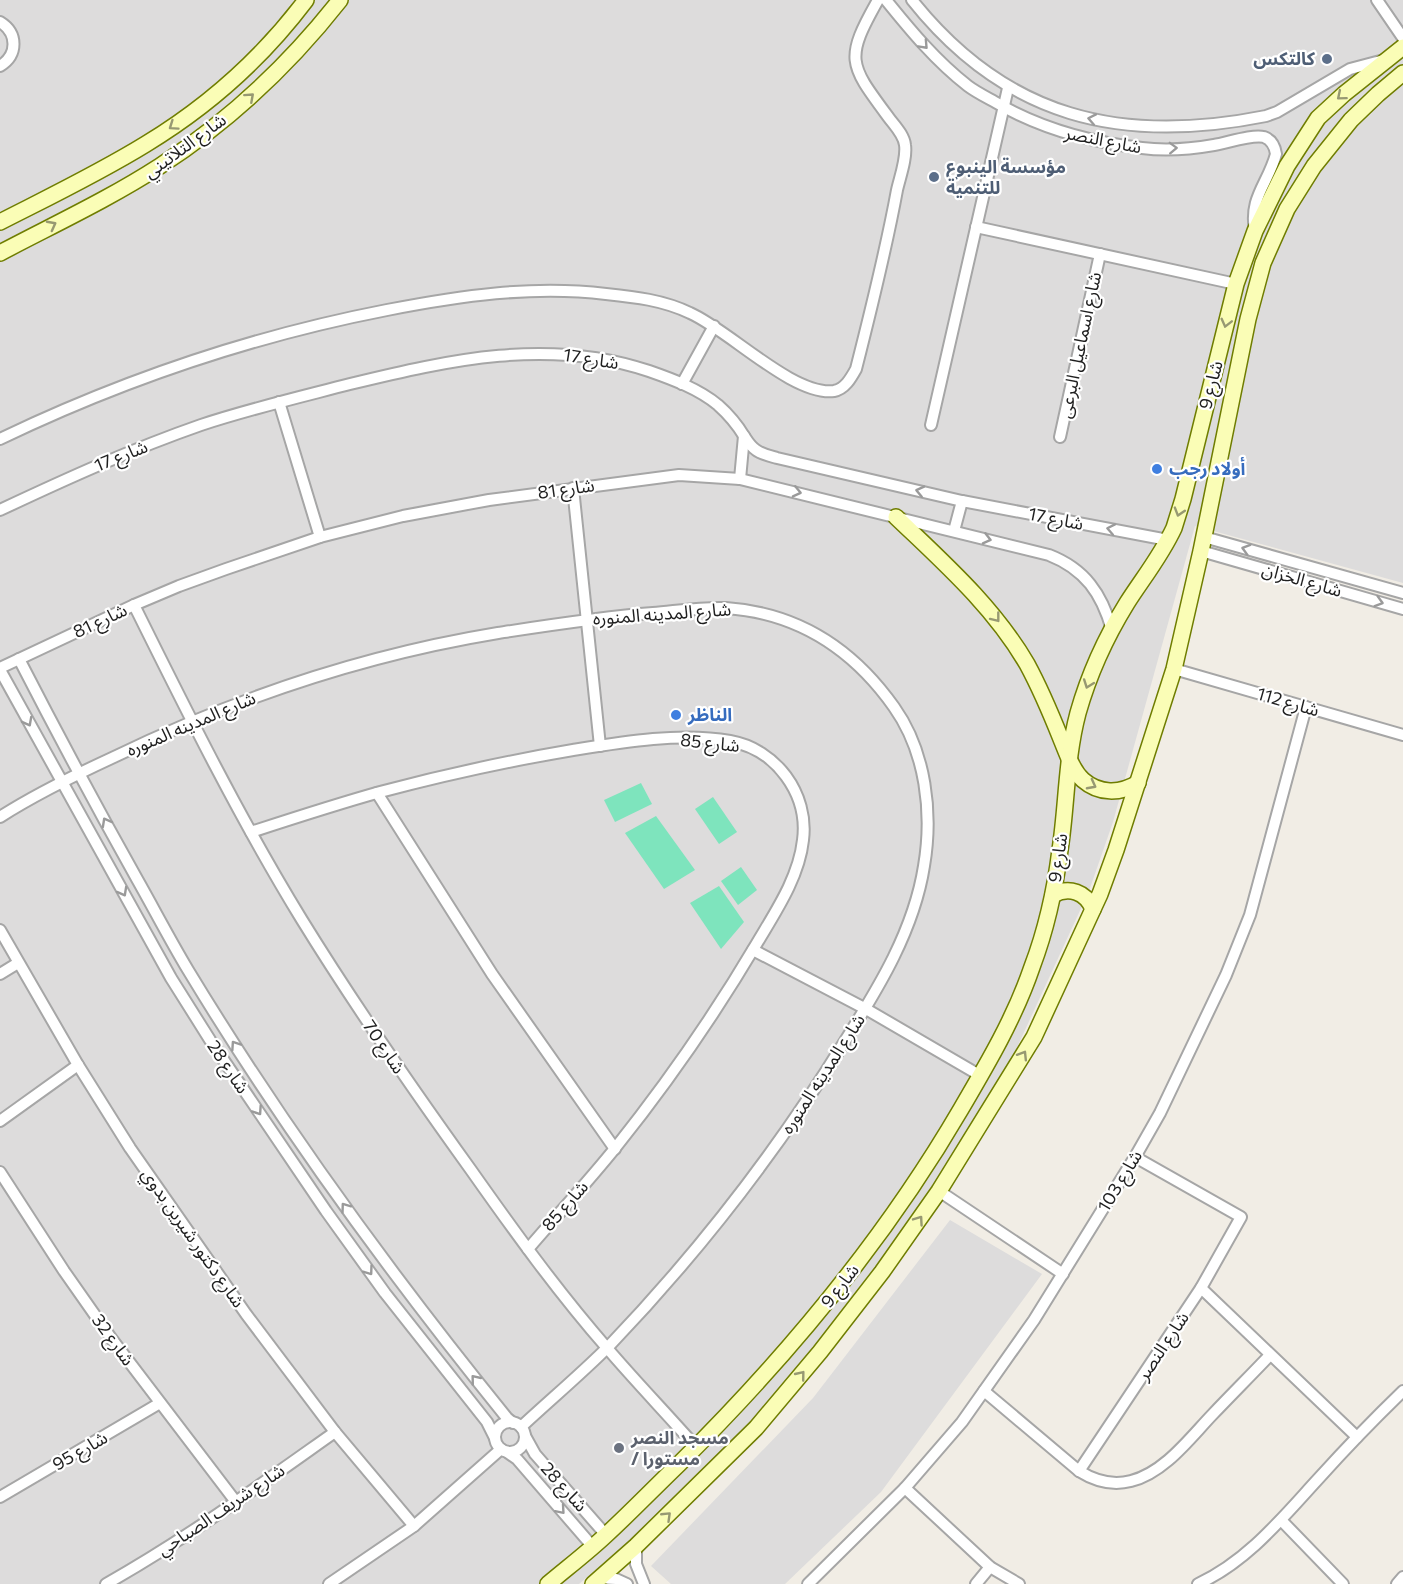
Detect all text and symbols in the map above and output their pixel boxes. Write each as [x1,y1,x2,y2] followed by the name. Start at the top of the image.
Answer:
[916,38,927,49] one-way arrow
[1253,47,1316,69] place label: كالتكس
[1320,52,1334,66] marker: كالتكس
[1337,89,1348,100] one-way arrow
[243,93,254,104] one-way arrow
[139,108,232,186] street label: شارع التلاتيني
[1087,113,1097,126] one-way arrow
[168,119,179,130] one-way arrow
[1061,121,1144,161] street label: شارع النصر
[1169,142,1178,155] one-way arrow
[946,155,1066,198] place label: مؤسسة الينبوع للتنمية
[927,170,941,184] marker: مؤسسة الينبوع للتنمية
[45,221,56,233] one-way arrow
[1053,270,1109,421] street label: شارع اسماعيل البرعى
[1221,318,1234,328] one-way arrow
[561,343,620,377] street label: شارع 17
[1193,358,1231,412] street label: شارع 9
[91,434,152,479] street label: شارع 17
[1169,456,1245,480] place label: أولاد رجب
[1150,462,1164,476] marker: أولاد رجب
[536,473,596,507] street label: شارع 81
[792,485,802,498] one-way arrow
[915,485,925,498] one-way arrow
[1026,502,1086,538] street label: شارع 17
[1174,506,1186,517] one-way arrow
[1106,523,1116,536] one-way arrow
[981,532,991,545] one-way arrow
[1241,544,1252,556] one-way arrow
[1259,557,1345,605] street label: شارع الخزان
[1373,595,1384,607] one-way arrow
[592,597,732,633] street label: شارع المدينه المنوره
[69,598,132,646] street label: شارع 81
[988,612,999,623] one-way arrow
[1082,678,1095,688] one-way arrow
[1253,682,1322,724] street label: شارع 112
[123,686,260,764] street label: شارع المدينه المنوره
[687,703,732,726] place label: الناظر
[669,708,683,722] marker: الناظر
[21,715,32,726] one-way arrow
[679,728,741,760] street label: شارع 85
[1086,778,1096,789] one-way arrow
[101,818,113,829] one-way arrow
[1043,832,1075,884] street label: شارع 9
[116,886,127,896] one-way arrow
[775,1009,872,1140] street label: شارع المدينه المنوره
[356,1016,411,1080] street label: شارع 70
[200,1036,255,1099] street label: شارع 28
[231,1041,243,1051] one-way arrow
[1015,1051,1027,1061] one-way arrow
[251,1105,262,1116] one-way arrow
[1092,1146,1150,1217] street label: شارع 103
[134,1163,250,1314] street label: شارع دكتور شيرين بدوي
[536,1176,595,1238] street label: شارع 85
[341,1202,352,1213] one-way arrow
[912,1216,923,1227] one-way arrow
[815,1259,866,1314] street label: شارع 9
[362,1265,373,1276] one-way arrow
[1131,1307,1196,1387] street label: شارع النصر
[84,1309,140,1372] street label: شارع 32
[794,1371,805,1382] one-way arrow
[472,1375,483,1386] one-way arrow
[48,1426,113,1478] street label: شارع 95
[630,1426,729,1470] place label: مسجد النصر / مستورا
[612,1441,626,1455] marker: مسجد النصر / مستورا
[534,1457,593,1518] street label: شارع 28
[152,1458,291,1563] street label: شارع شريف الصباحي
[554,1503,565,1514] one-way arrow
[659,1513,670,1524] one-way arrow

